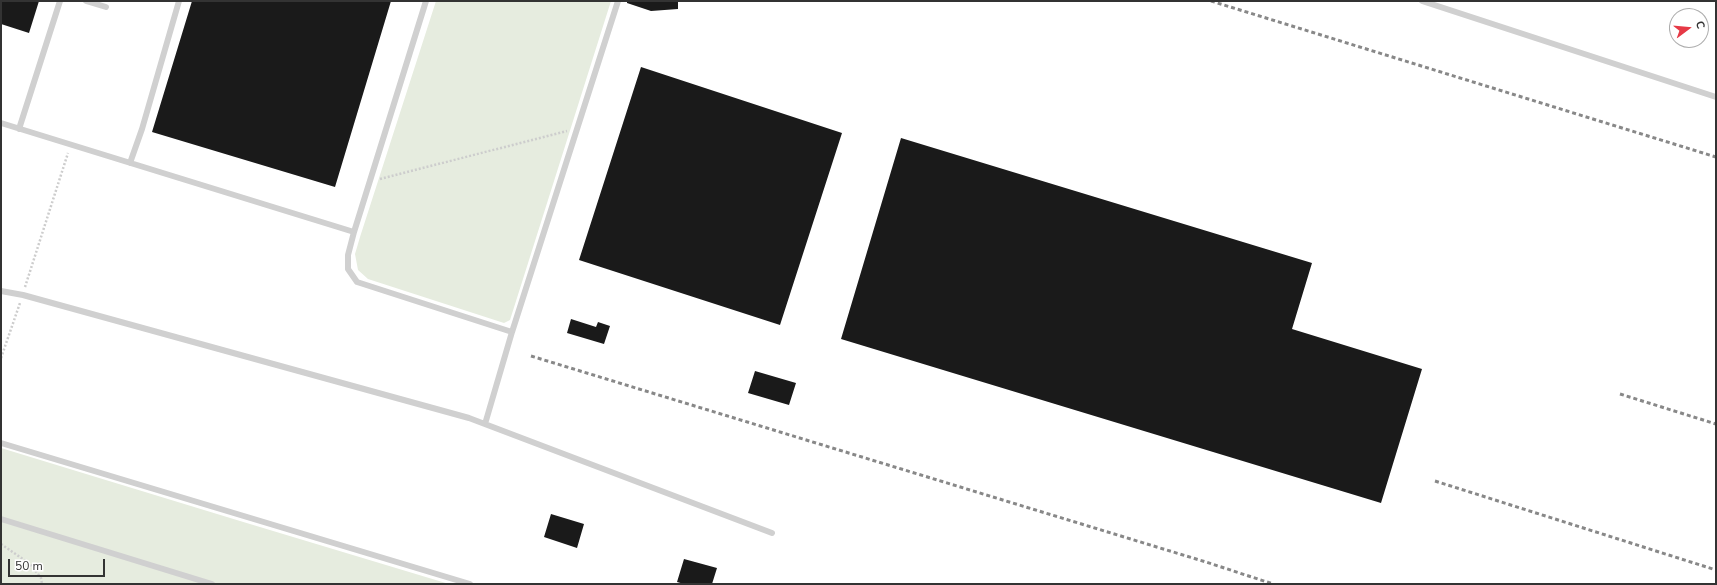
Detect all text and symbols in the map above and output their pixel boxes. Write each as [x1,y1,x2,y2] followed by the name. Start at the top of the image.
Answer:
[1669,8,1709,48] north arrow
[1692,19,1708,30] text: С
[10,551,107,577] scale bar
[15,558,43,574] text: 50 m

